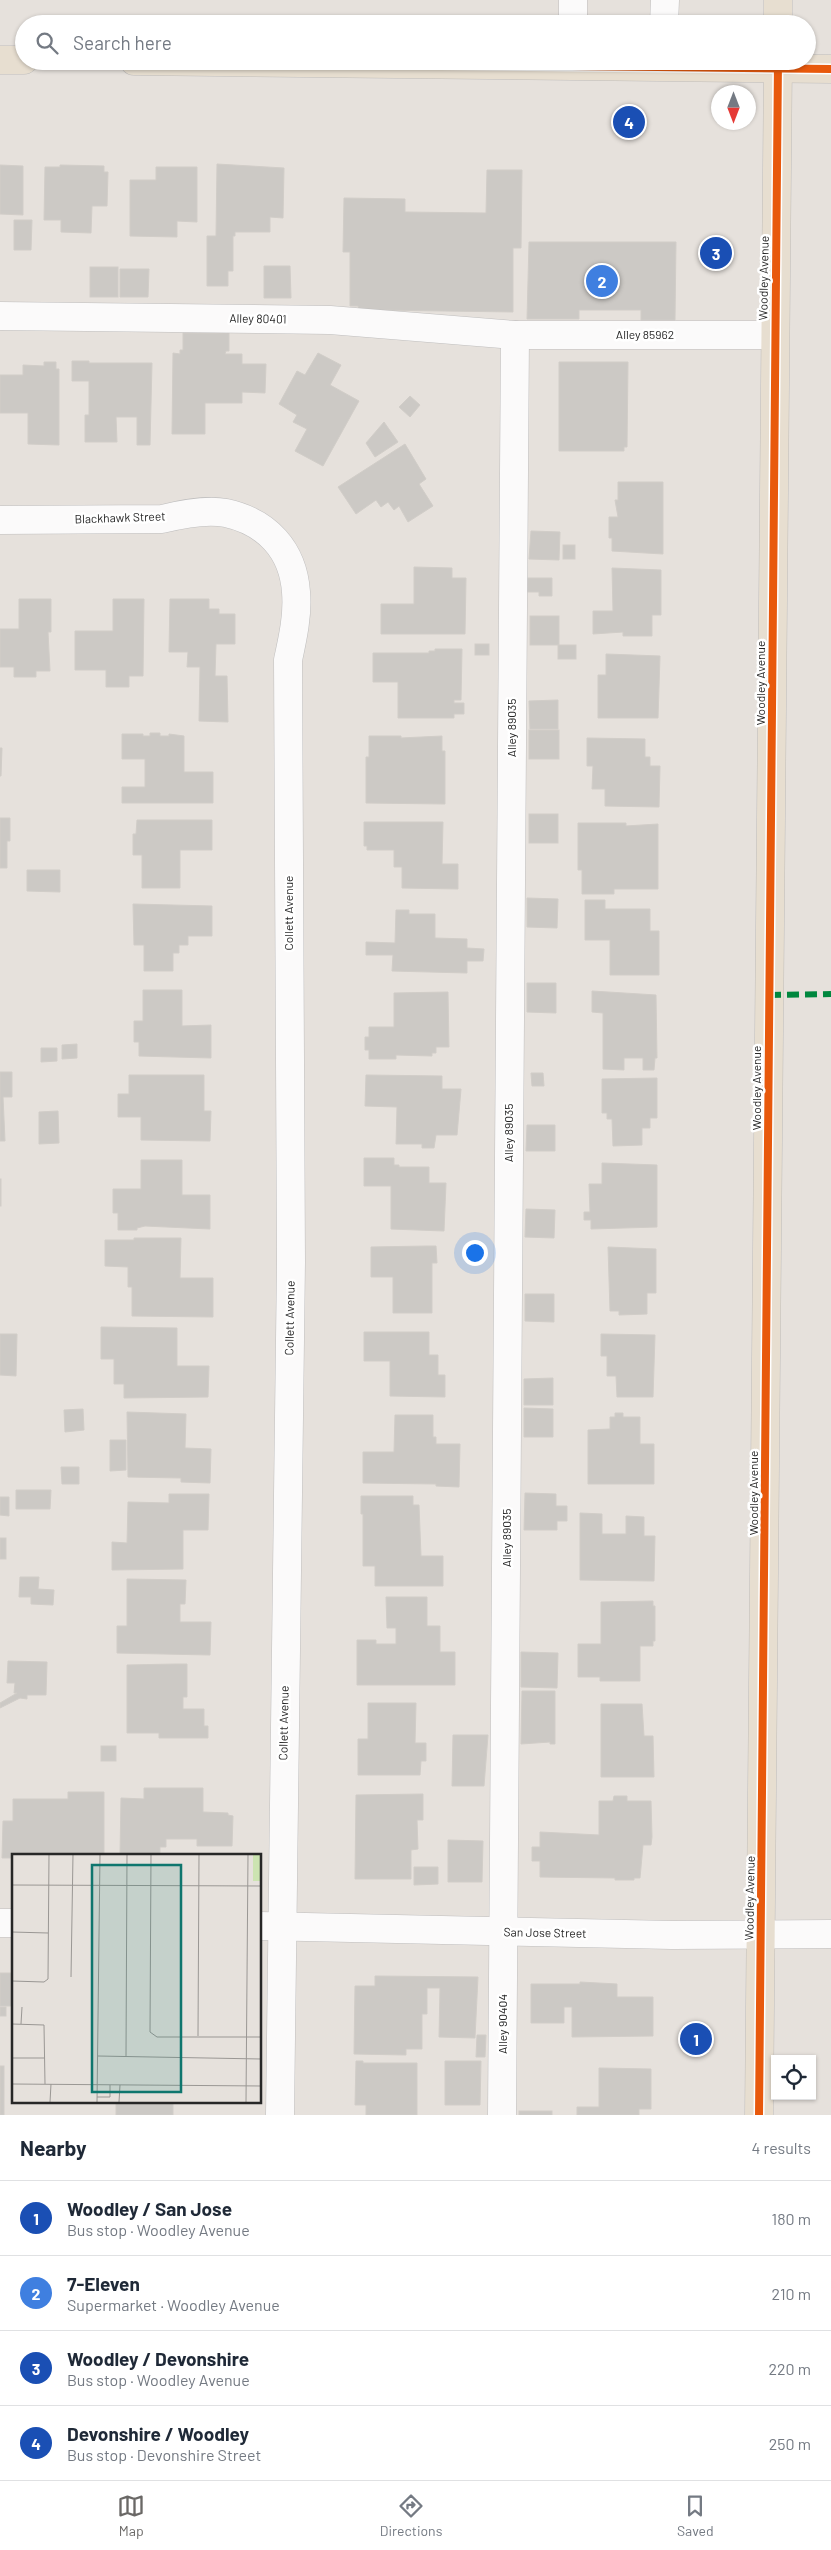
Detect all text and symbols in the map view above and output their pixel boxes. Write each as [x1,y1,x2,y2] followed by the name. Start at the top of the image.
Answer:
[15,15,816,70] search box
[33,29,61,57] icon: search
[73,31,172,54] text: Search here
[711,85,756,130] north arrow
[613,103,645,141] pin: 4
[700,234,732,272] pin: 3
[755,236,771,320] street label: Woodley Avenue
[586,262,618,300] pin: 2
[229,311,287,325] street label: Alley 80401
[616,327,674,341] street label: Alley 85962
[74,508,166,526] street label: Blackhawk Street
[753,641,767,725] street label: Woodley Avenue
[504,699,518,757] street label: Alley 89035
[281,876,295,950] street label: Collett Avenue
[749,1046,763,1130] street label: Woodley Avenue
[501,1104,515,1162] street label: Alley 89035
[462,1240,488,1266] your location
[281,1280,297,1356] street label: Collett Avenue
[746,1451,760,1535] street label: Woodley Avenue
[499,1509,513,1567] street label: Alley 89035
[275,1685,291,1761] street label: Collett Avenue
[12,1854,261,2102] inset map
[741,1856,757,1940] street label: Woodley Avenue
[504,1924,587,1940] street label: San Jose Street
[495,1994,509,2054] street label: Alley 90404
[680,2020,712,2058] pin: 1
[771,2055,816,2100] map controls
[771,2055,816,2100] button: locate
[20,2135,86,2160] text: Nearby
[751,2138,811,2157] text: 4 results
[67,2197,232,2220] text: Woodley / San Jose
[33,2209,39,2228] text: 1
[772,2209,811,2228] text: 180 m
[67,2220,250,2239] text: Bus stop · Woodley Avenue
[67,2272,140,2295] text: 7-Eleven
[32,2284,40,2303] text: 2
[772,2284,811,2303] text: 210 m
[67,2295,280,2314] text: Supermarket · Woodley Avenue
[67,2347,249,2370] text: Woodley / Devonshire
[32,2359,40,2378] text: 3
[768,2359,811,2378] text: 220 m
[67,2370,250,2389] text: Bus stop · Woodley Avenue
[67,2422,249,2445] text: Devonshire / Woodley
[31,2434,41,2453] text: 4
[769,2434,811,2453] text: 250 m
[67,2445,261,2464] text: Bus stop · Devonshire Street
[117,2492,145,2539] tab: Map
[380,2492,442,2539] tab: Directions
[677,2492,714,2539] tab: Saved

